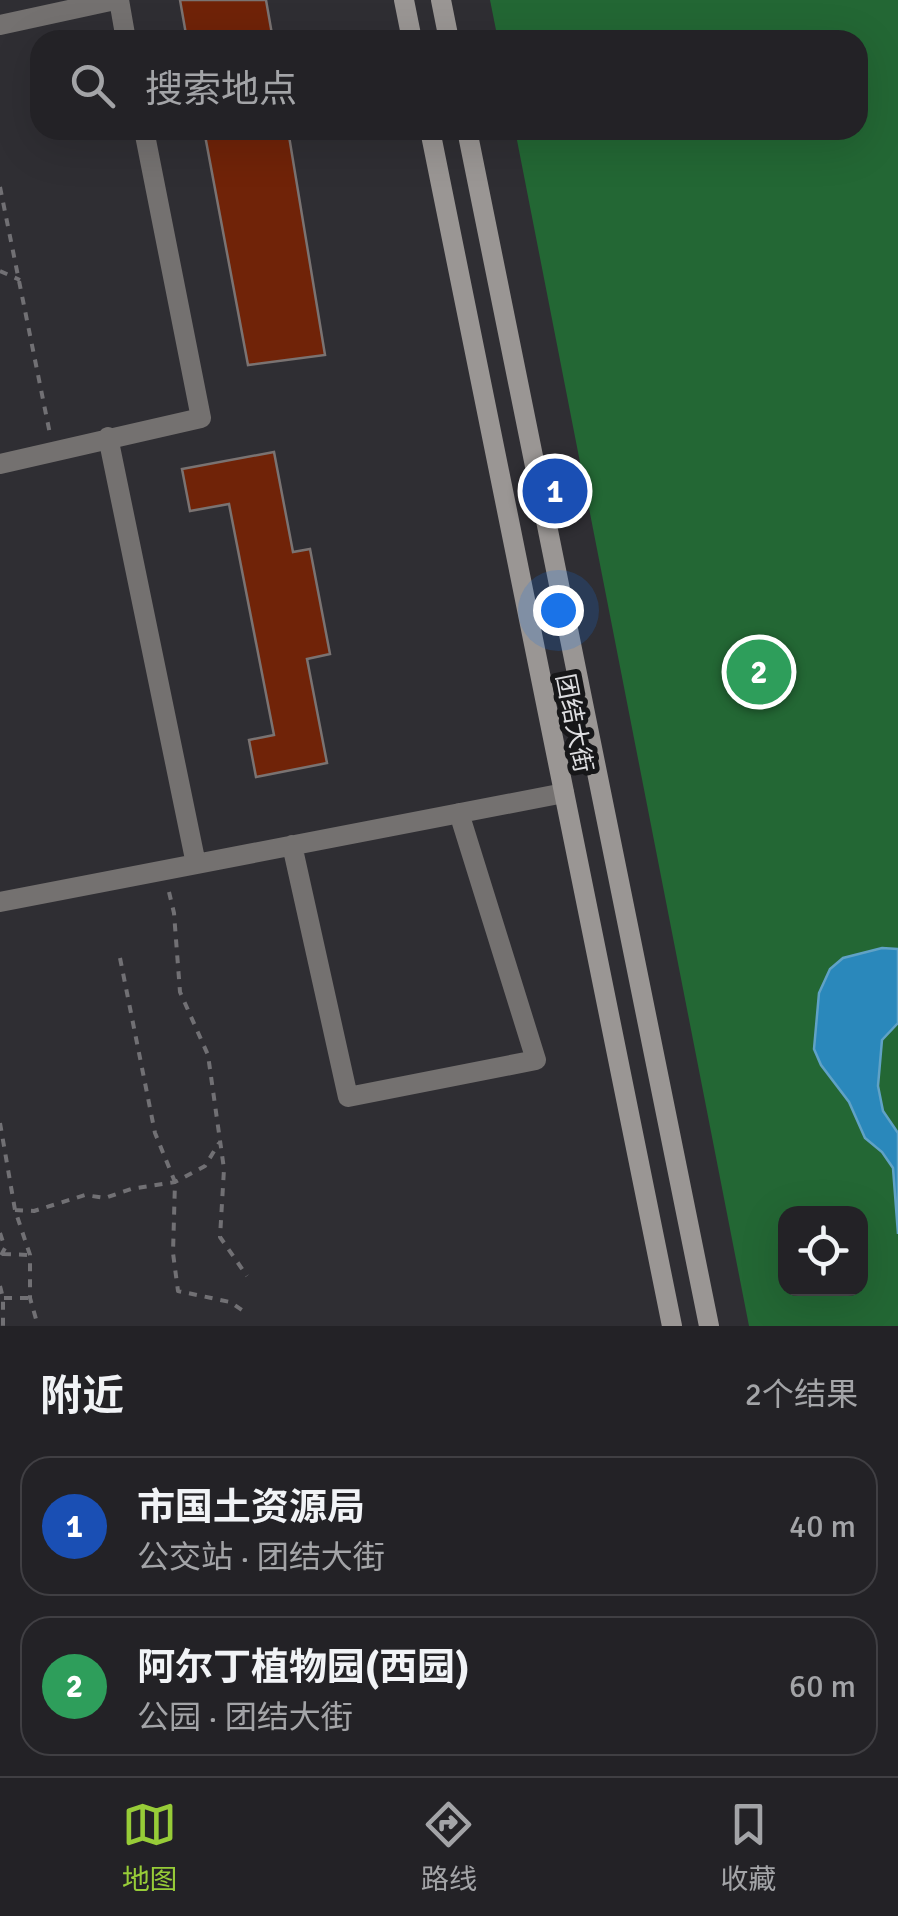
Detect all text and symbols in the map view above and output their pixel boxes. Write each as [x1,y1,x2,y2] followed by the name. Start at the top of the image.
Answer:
[30,30,868,140] search box
[65,58,120,113] icon: search
[145,66,297,113] text: 搜索地点
[522,454,588,528] pin: 1
[533,585,584,636] your location
[726,634,792,710] pin: 2
[550,671,599,775] street label: 团结大街
[778,1206,868,1296] map controls
[778,1206,868,1296] button: locate
[40,1371,124,1422] text: 附近
[745,1375,858,1414] text: 2个结果
[137,1484,365,1531] text: 市国土资源局
[66,1507,83,1546] text: 1
[789,1507,856,1546] text: 40 m
[137,1538,385,1577] text: 公交站 · 团结大街
[137,1644,470,1691] text: 阿尔丁植物园(西园)
[66,1667,83,1706] text: 2
[789,1667,856,1706] text: 60 m
[137,1698,353,1737] text: 公园 · 团结大街
[122,1797,178,1897] tab: 地图
[421,1797,477,1897] tab: 路线
[720,1797,776,1897] tab: 收藏

